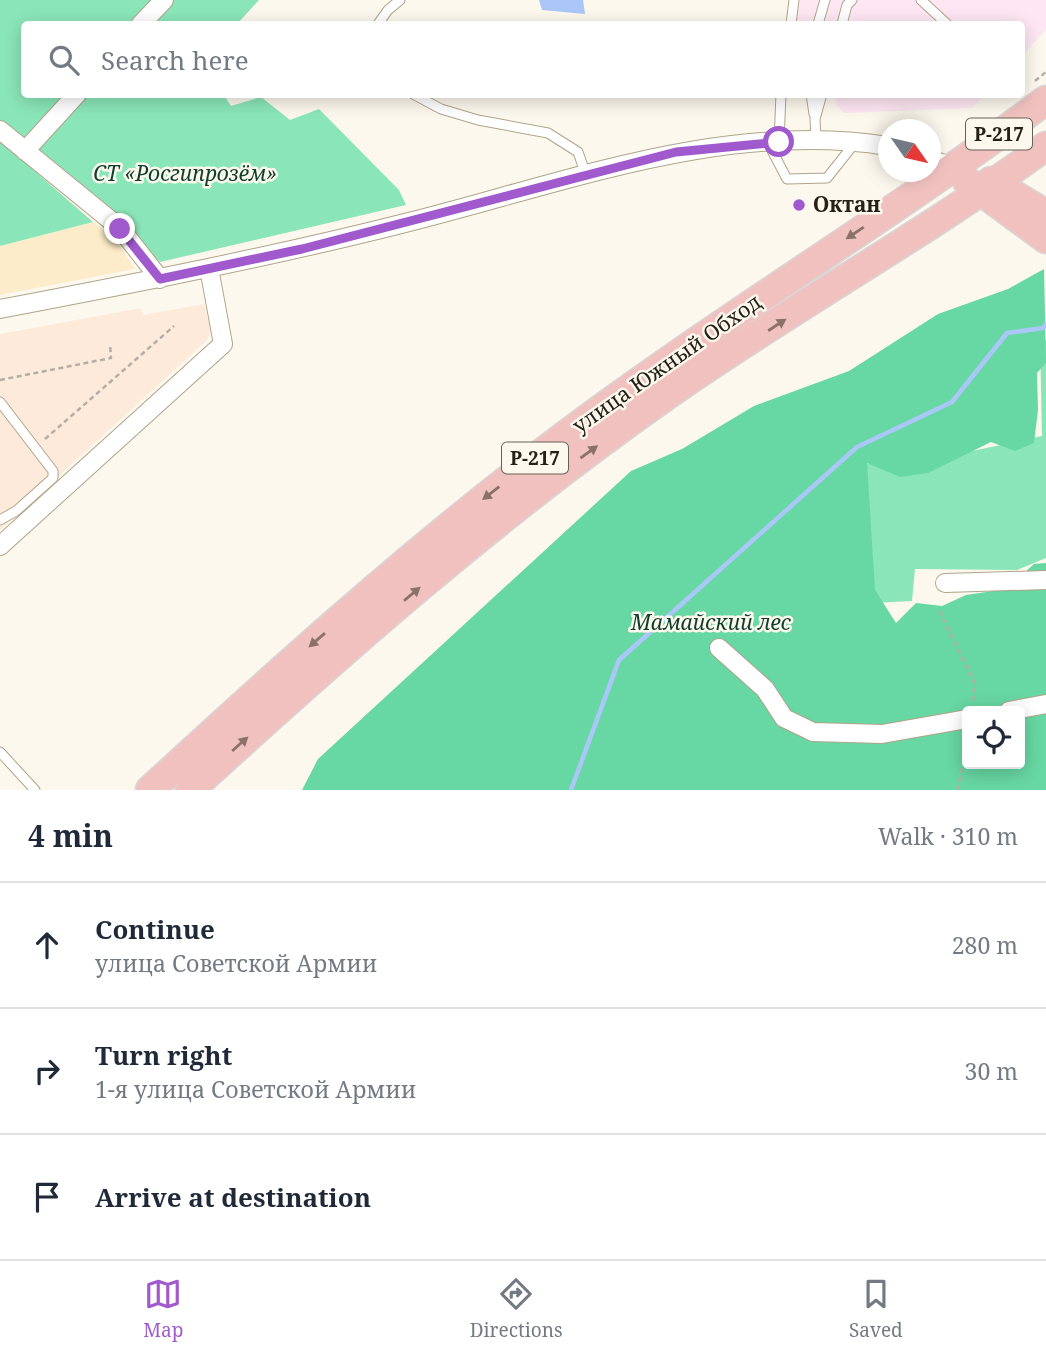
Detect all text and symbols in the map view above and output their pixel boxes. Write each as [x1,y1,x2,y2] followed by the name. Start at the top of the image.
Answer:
[21,21,1025,98] search box
[45,41,83,79] icon: search
[101,42,249,78] text: Search here
[966,118,1032,150] road number: Р-217
[878,119,941,182] north arrow
[763,126,794,157] route start
[93,159,277,187] park label: СТ «Росгипрозём»
[813,190,881,218] place label: Октан
[791,197,807,213] marker: Октан
[104,213,135,244] route end
[846,226,864,240] one-way arrow
[566,287,766,439] street label: улица Южный Обход
[768,318,787,331] one-way arrow
[502,442,568,474] road number: Р-217
[580,445,598,459] one-way arrow
[482,485,500,500] one-way arrow
[403,587,420,602] one-way arrow
[630,608,792,636] park label: Мамайский лес
[308,632,326,648] one-way arrow
[962,706,1025,769] map controls
[962,706,1025,769] button: locate
[231,736,249,752] one-way arrow
[28,815,113,856] text: 4 min
[878,820,1018,852] text: Walk · 310 m
[95,911,215,947] text: Continue
[28,926,66,964] icon: ahead
[952,929,1018,961] text: 280 m
[95,947,377,979] text: улица Советской Армии
[95,1037,232,1073] text: Turn right
[28,1052,66,1090] icon: right
[965,1055,1018,1087] text: 30 m
[95,1073,416,1105] text: 1-я улица Советской Армии
[28,1178,66,1216] icon: arrive
[95,1179,371,1215] text: Arrive at destination
[143,1275,183,1343] tab: Map
[470,1275,563,1343] tab: Directions
[849,1275,903,1343] tab: Saved

